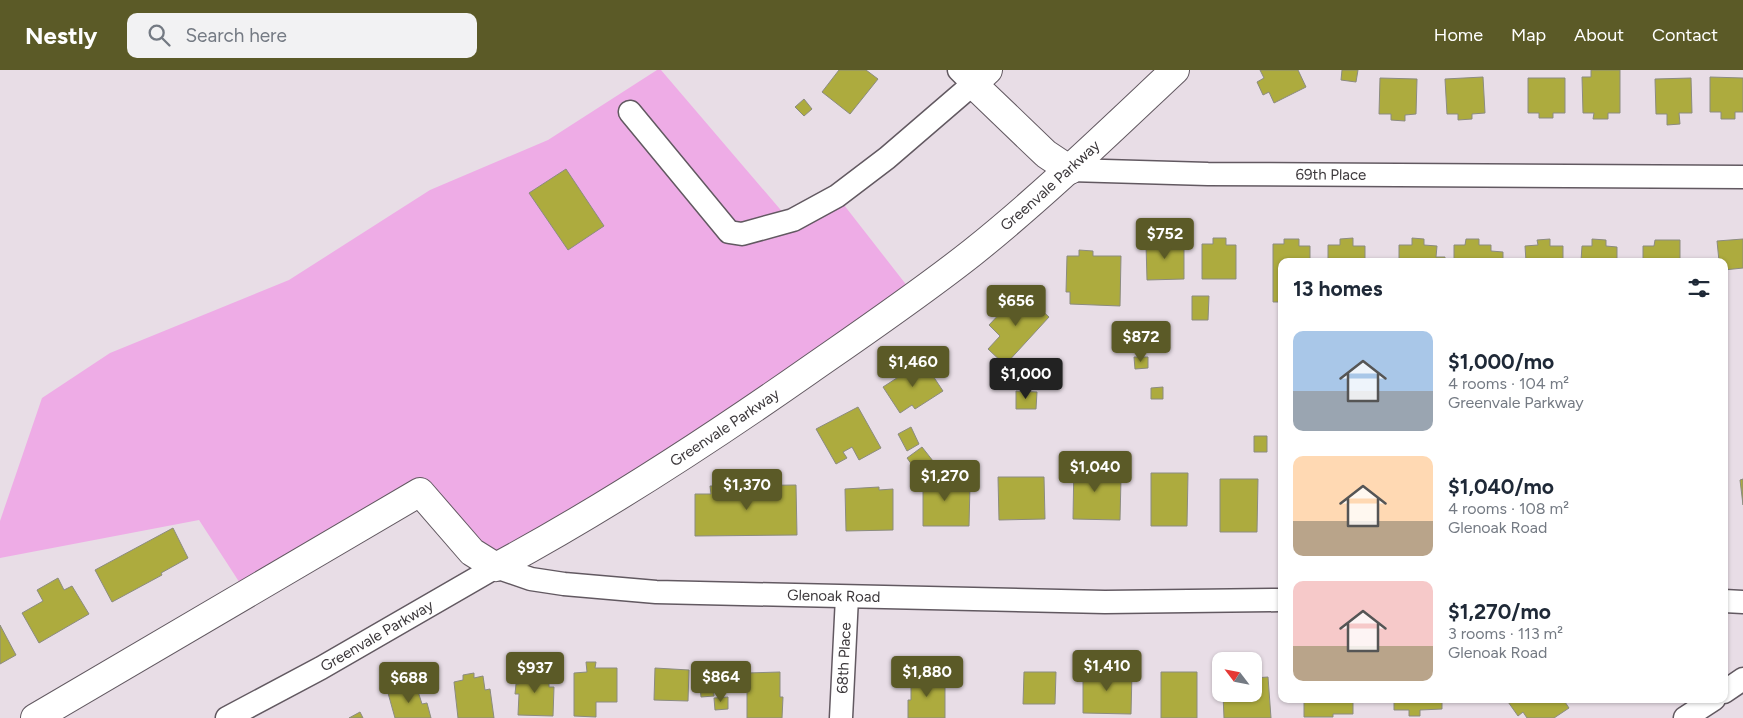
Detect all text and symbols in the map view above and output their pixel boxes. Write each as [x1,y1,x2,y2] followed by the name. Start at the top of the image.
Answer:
[127,13,477,58] search box
[25,21,97,50] text: Nestly
[145,21,173,49] icon: search
[185,24,287,47] text: Search here
[1434,24,1483,46] text: Home
[1511,24,1546,46] text: Map
[1574,24,1624,46] text: About
[1652,24,1718,46] text: Contact
[997,136,1104,235] street label: Greenvale Parkway
[1296,165,1366,184] street label: 69th Place
[1135,218,1195,260] pin: $752
[1147,224,1183,243] text: $752
[1685,274,1713,302] icon: filters
[1293,276,1382,301] text: 13 homes
[986,284,1046,327] pin: $656
[998,291,1034,310] text: $656
[1111,320,1171,363] pin: $872
[1123,327,1159,346] text: $872
[872,346,954,388] pin: $1,460
[1448,349,1554,374] text: $1,000/mo
[1333,351,1393,411] icon: home
[888,352,938,371] text: $1,460
[985,358,1067,400] pin: $1,000
[1001,364,1051,383] text: $1,000
[1448,374,1569,393] text: 4 rooms · 104 m²
[667,385,783,470] street label: Greenvale Parkway
[1448,393,1584,412] text: Greenvale Parkway
[1054,450,1136,493] pin: $1,040
[1070,457,1120,476] text: $1,040
[904,460,986,502] pin: $1,270
[921,466,969,485] text: $1,270
[706,468,788,511] pin: $1,370
[1448,474,1554,499] text: $1,040/mo
[723,475,771,494] text: $1,370
[1333,476,1393,536] icon: home
[1448,499,1569,518] text: 4 rooms · 108 m²
[1448,518,1547,537] text: Glenoak Road
[787,586,880,606] street label: Glenoak Road
[317,596,437,675] street label: Greenvale Parkway
[1448,599,1551,624] text: $1,270/mo
[1333,601,1393,661] icon: home
[833,622,855,694] street label: 68th Place
[1448,624,1563,643] text: 3 rooms · 113 m²
[1448,643,1547,662] text: Glenoak Road
[1066,650,1148,692] pin: $1,410
[505,652,565,694] pin: $937
[1212,652,1262,702] north arrow
[1212,652,1262,702] map controls
[886,656,968,698] pin: $1,880
[1084,656,1130,675] text: $1,410
[517,658,553,677] text: $937
[691,660,751,703] pin: $864
[379,662,439,704] pin: $688
[902,662,952,681] text: $1,880
[702,667,740,686] text: $864
[390,668,428,687] text: $688

